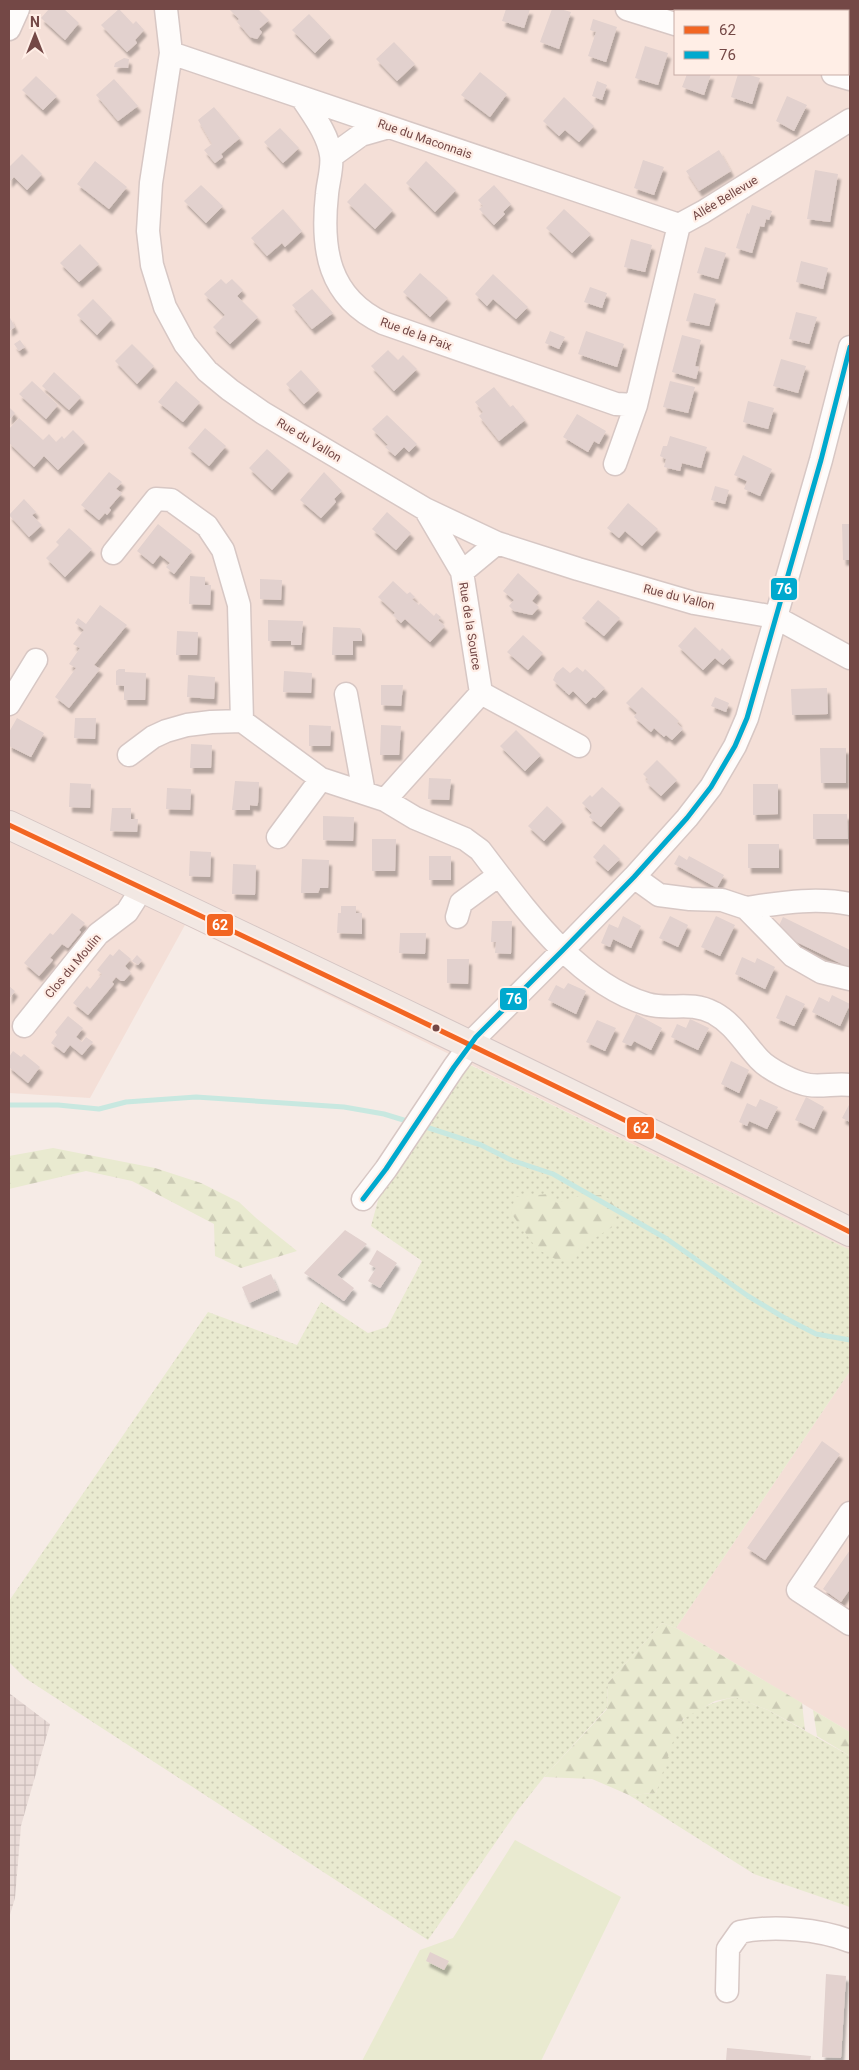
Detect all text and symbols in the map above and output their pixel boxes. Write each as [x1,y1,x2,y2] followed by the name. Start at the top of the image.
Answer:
[10,10,60,60] north arrow
[674,10,849,75] legend
[30,14,40,30] text: N
[719,21,736,39] text: 62
[719,46,736,64] text: 76
[376,116,474,162] street label: Rue du Maconnais
[690,173,760,223] street label: Allée Bellevue
[378,315,454,353] street label: Rue de la Paix
[274,415,344,465] street label: Rue du Vallon
[770,577,798,601] line badge: 76
[456,581,484,671] street label: Rue de la Source
[642,581,716,613] street label: Rue du Vallon
[776,581,792,597] text: 76
[206,913,234,937] line badge: 62
[212,917,228,933] text: 62
[42,931,104,1001] street label: Clos du Moulin
[499,987,528,1011] line badge: 76
[506,991,522,1007] text: 76
[431,1023,441,1033] unlabelled marker
[626,1116,655,1140] line badge: 62
[633,1120,649,1136] text: 62

